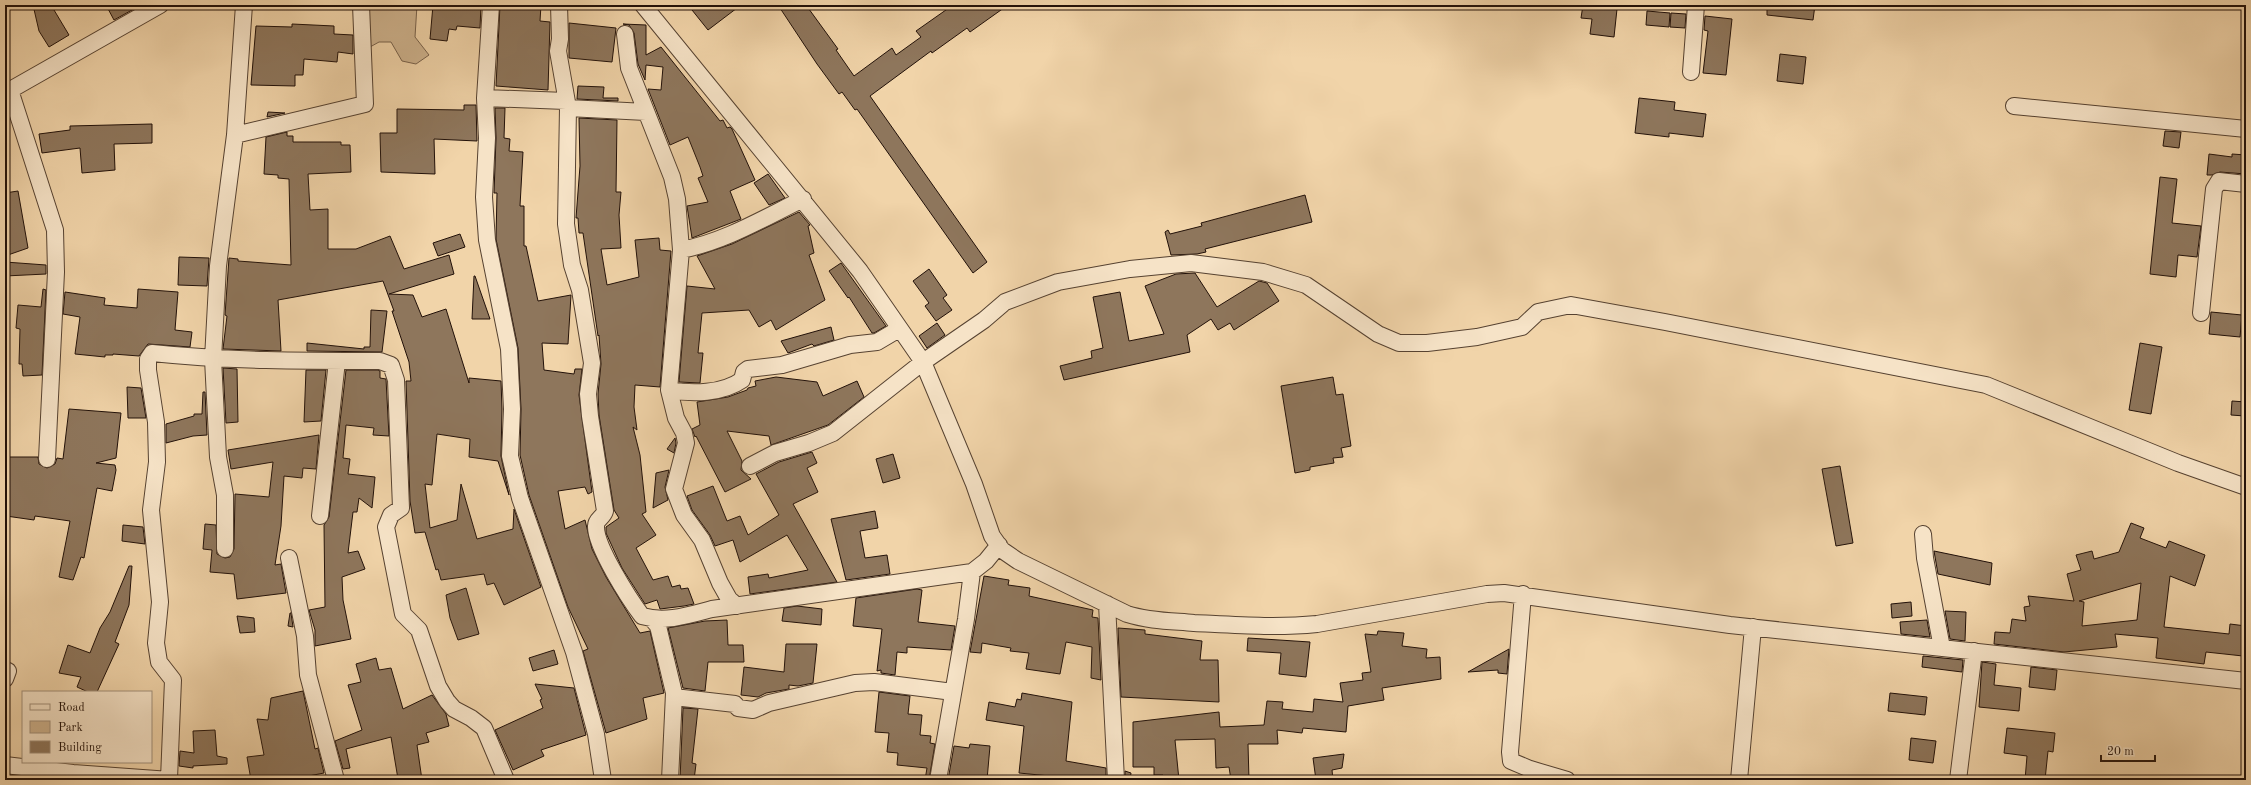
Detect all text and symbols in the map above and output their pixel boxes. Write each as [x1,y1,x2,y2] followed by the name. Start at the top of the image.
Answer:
[22,691,152,763] legend
[58,702,85,714] text: Road
[58,722,83,734] text: Park
[2101,737,2155,763] scale bar
[58,742,102,754] text: Building
[2107,746,2134,758] text: 20 m

